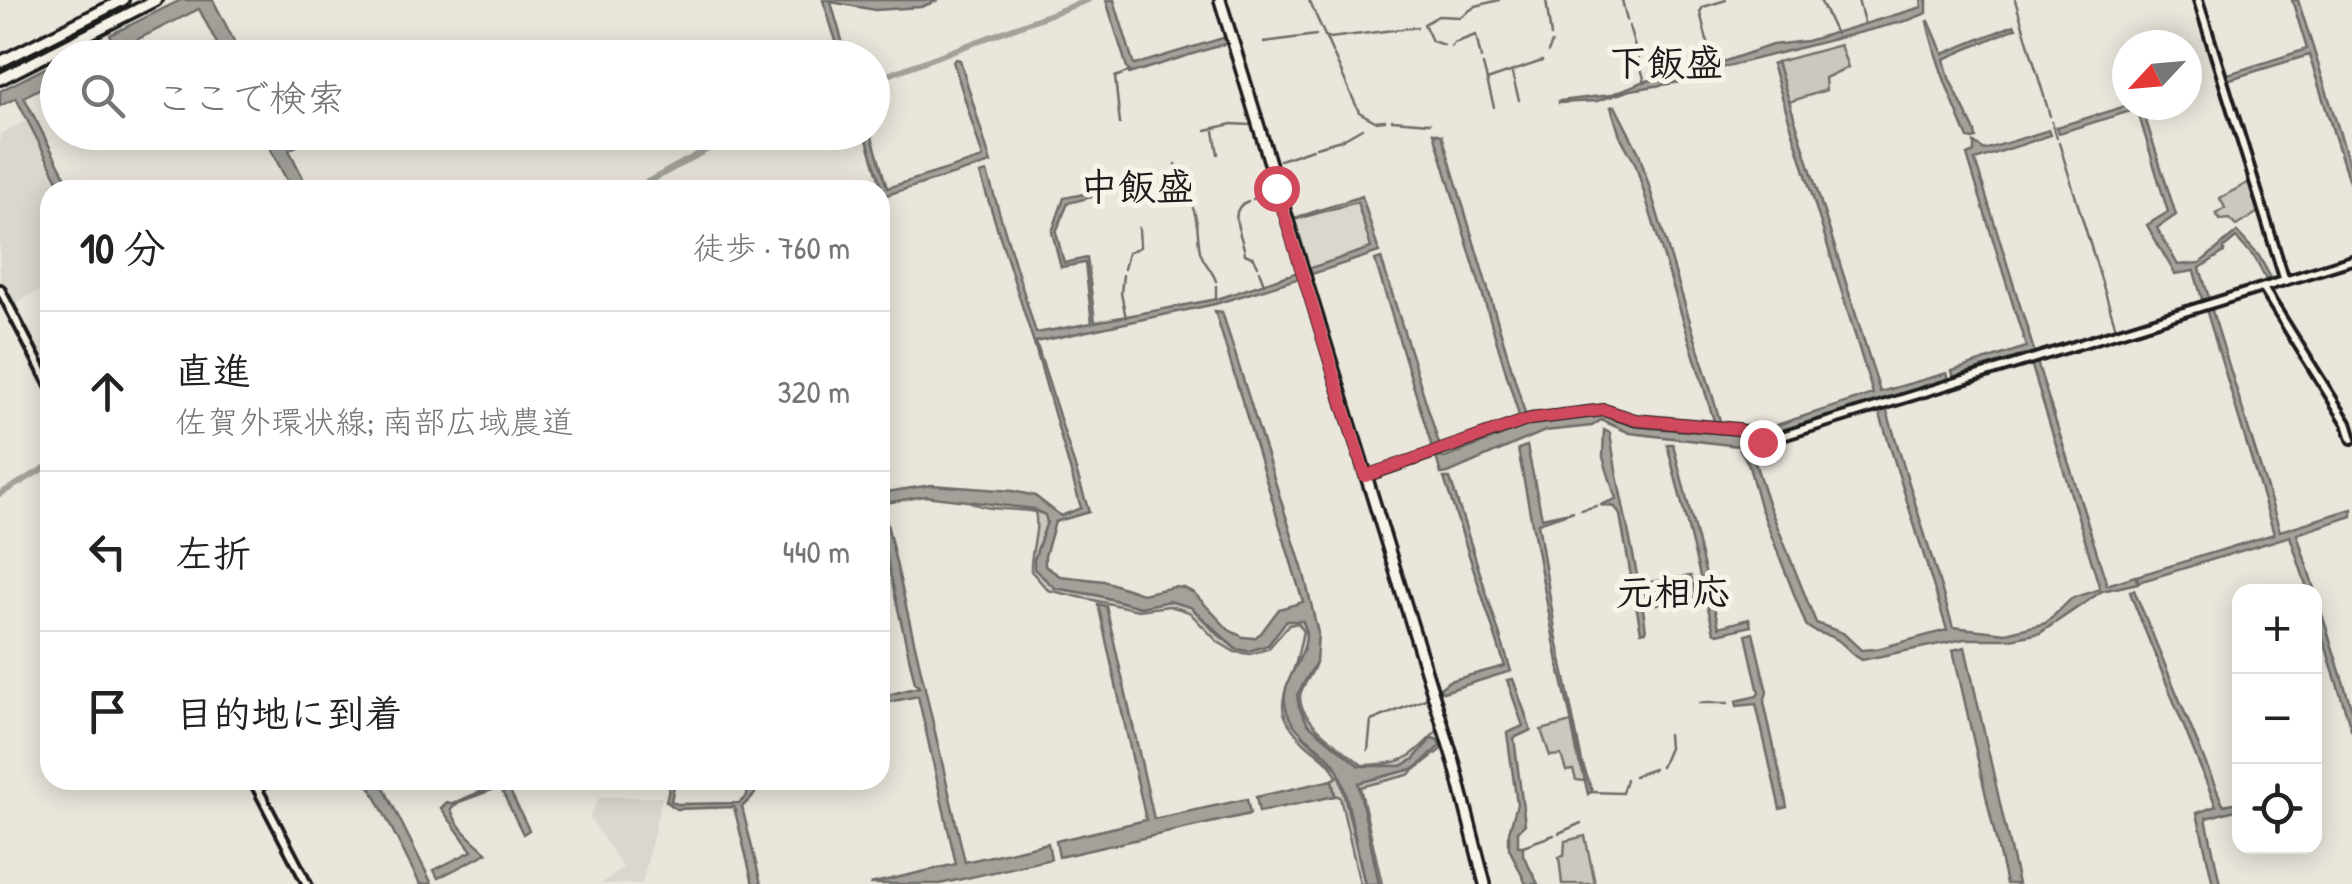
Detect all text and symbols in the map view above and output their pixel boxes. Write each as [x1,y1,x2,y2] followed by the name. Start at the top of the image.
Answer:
[2112,30,2202,120] north arrow
[1609,36,1723,88] district label: 下飯盛
[40,40,890,150] search box
[75,68,130,123] icon: search
[155,71,345,123] text: ここで検索
[1080,160,1194,212] district label: 中飯盛
[1254,166,1300,212] route start
[80,219,166,276] text: 10 分
[693,226,850,269] text: 徒歩 · 760 m
[175,344,251,396] text: 直進
[80,364,135,419] icon: ahead
[777,370,850,413] text: 320 m
[175,400,574,443] text: 佐賀外環状線; 南部広域農道
[1740,420,1786,466] route end
[80,524,135,579] icon: left
[175,527,251,579] text: 左折
[783,530,850,573] text: 440 m
[1616,565,1730,617] district label: 元相応
[2232,584,2322,854] map controls
[2232,584,2322,674] button: +
[2232,674,2322,764] button: −
[80,684,135,739] icon: arrive
[175,687,403,739] text: 目的地に到着
[2232,764,2322,854] button: locate

